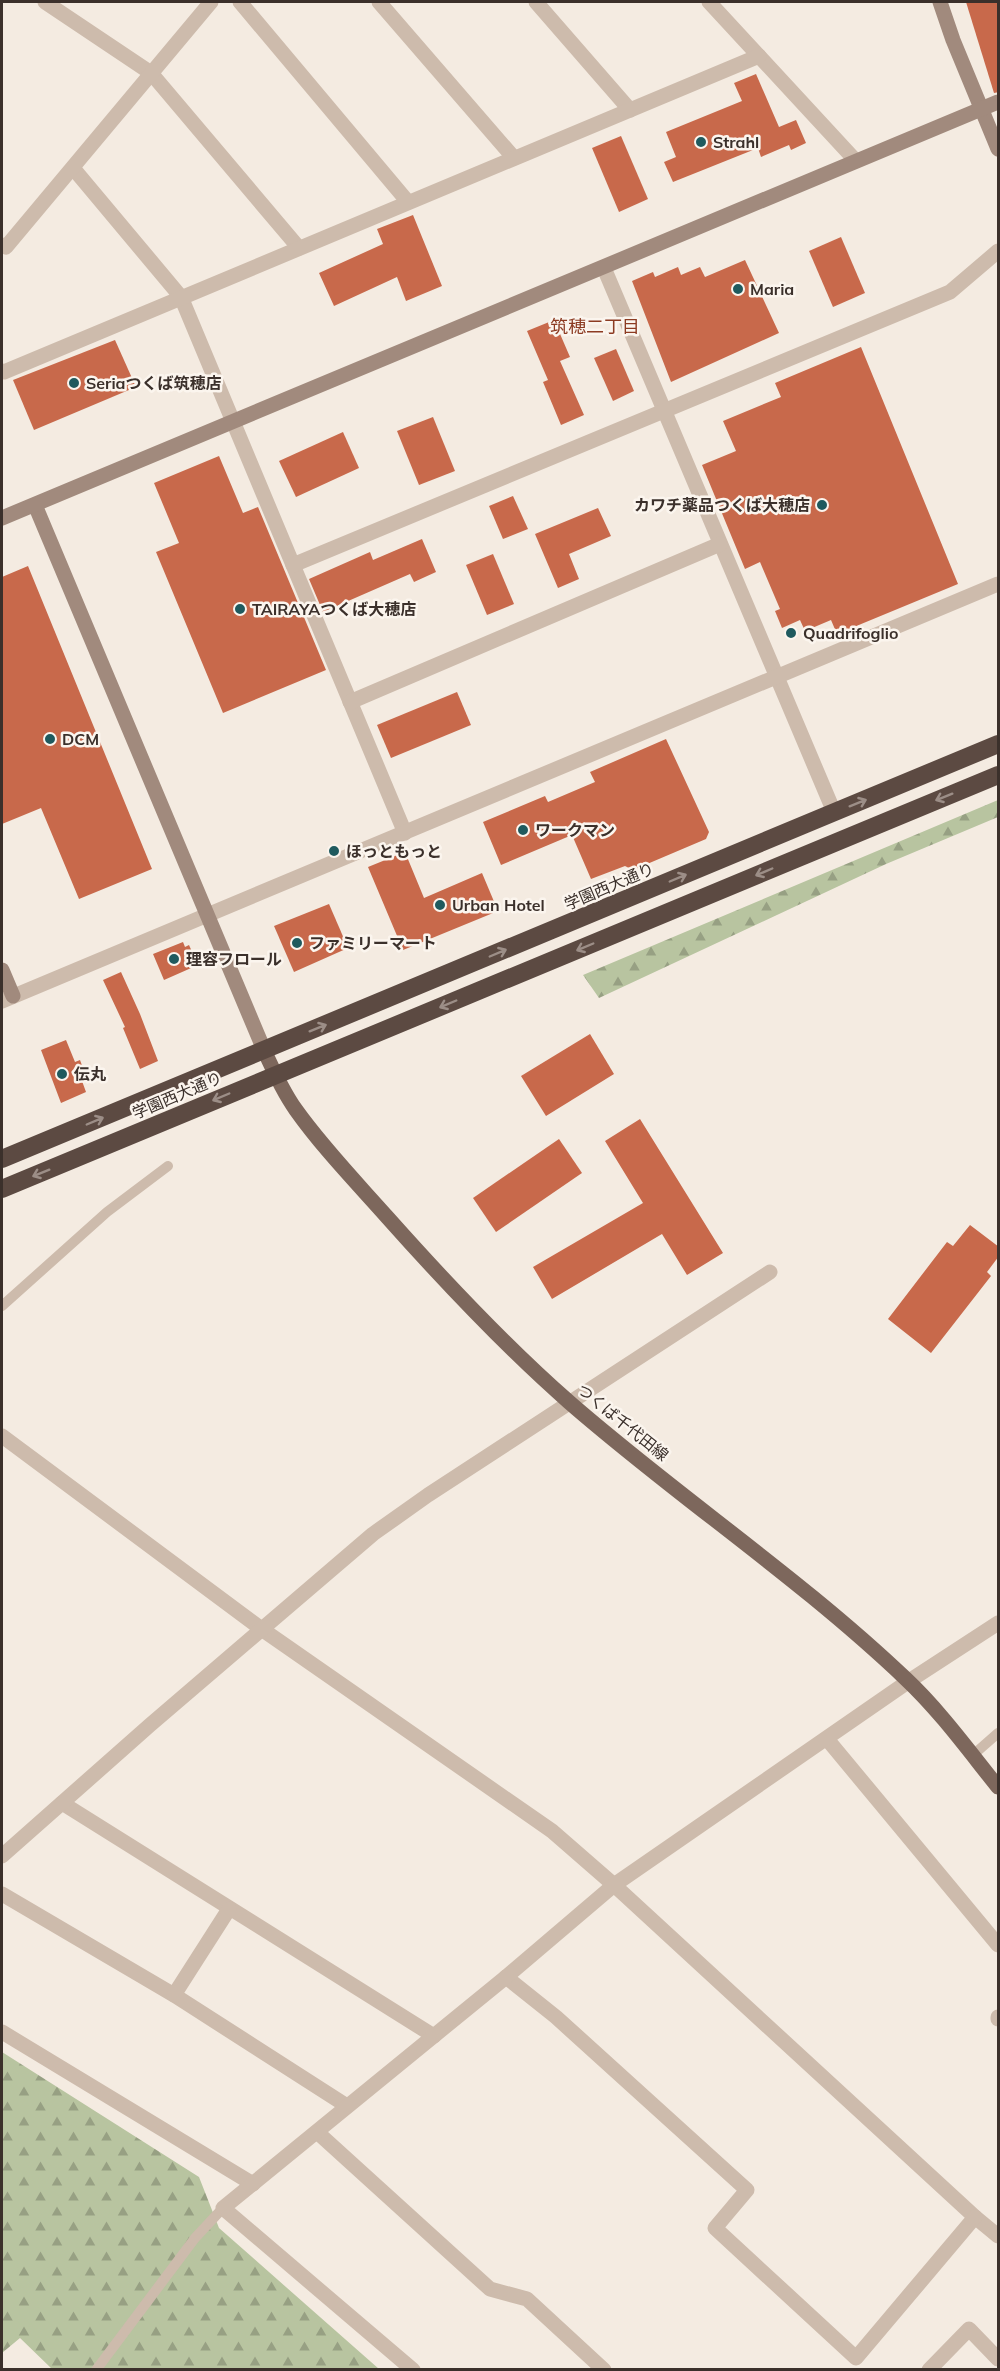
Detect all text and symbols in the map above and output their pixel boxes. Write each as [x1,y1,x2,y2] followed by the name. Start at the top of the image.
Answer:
[713,132,759,152] place label: Strahl
[694,135,708,149] marker: Strahl
[750,279,794,299] place label: Maria
[731,282,745,296] marker: Maria
[550,315,640,338] district label: 筑穂二丁目
[86,373,221,393] place label: Seriaつくば筑穂店
[67,376,81,390] marker: Seriaつくば筑穂店
[634,495,810,515] place label: カワチ薬品つくば大穂店
[815,498,829,512] marker: カワチ薬品つくば大穂店
[252,599,416,619] place label: TAIRAYAつくば大穂店
[233,602,247,616] marker: TAIRAYAつくば大穂店
[803,623,898,643] place label: Quadrifoglio
[784,626,798,640] marker: Quadrifoglio
[62,729,99,749] place label: DCM
[43,732,57,746] marker: DCM
[936,792,954,803] one-way arrow
[848,797,866,808] one-way arrow
[535,820,615,840] place label: ワークマン
[516,823,530,837] marker: ワークマン
[346,841,442,861] place label: ほっともっと
[327,844,341,858] marker: ほっともっと
[561,858,657,914] street label: 学園西大通り
[756,867,774,878] one-way arrow
[668,872,686,883] one-way arrow
[452,895,545,915] place label: Urban Hotel
[433,898,447,912] marker: Urban Hotel
[309,933,437,953] place label: ファミリーマート
[290,936,304,950] marker: ファミリーマート
[576,942,594,953] one-way arrow
[488,947,507,958] one-way arrow
[186,949,282,969] place label: 理容フロール
[167,952,181,966] marker: 理容フロール
[440,999,458,1010] one-way arrow
[308,1022,326,1033] one-way arrow
[73,1064,106,1084] place label: 伝丸
[55,1067,69,1081] marker: 伝丸
[129,1067,225,1123] street label: 学園西大通り
[212,1092,231,1103] one-way arrow
[85,1115,103,1126] one-way arrow
[33,1168,51,1179] one-way arrow
[573,1379,673,1465] street label: つくば千代田線

